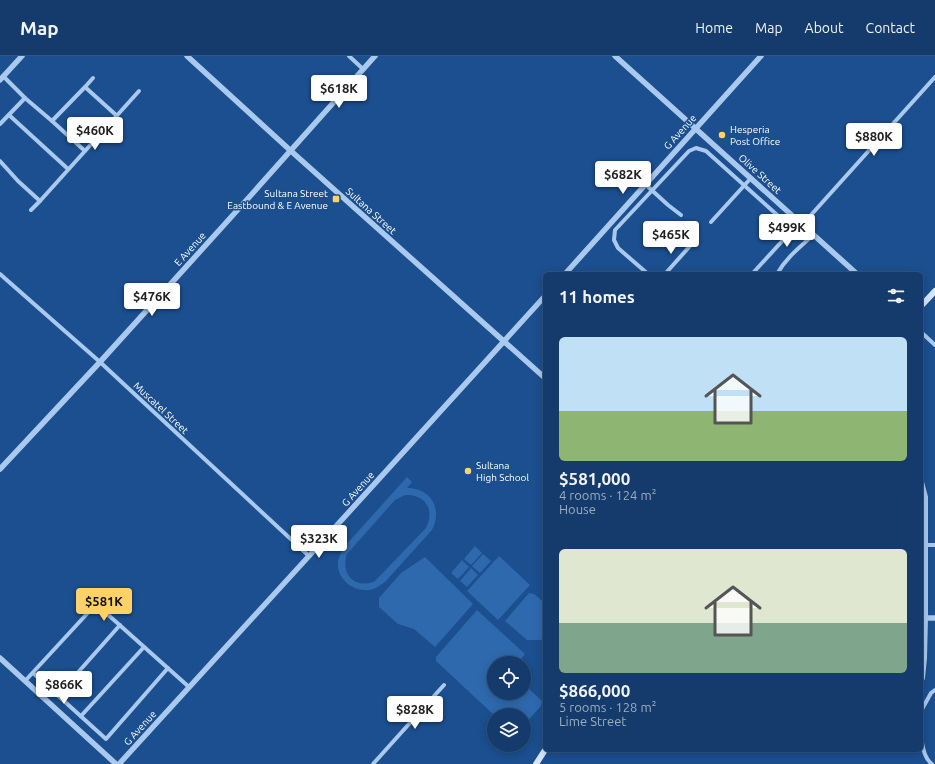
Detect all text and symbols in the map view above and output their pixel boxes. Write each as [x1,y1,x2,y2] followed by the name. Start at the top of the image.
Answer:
[20,17,59,39] text: Map
[695,20,733,36] text: Home
[755,20,783,36] text: Map
[805,20,844,36] text: About
[866,20,915,36] text: Contact
[311,75,367,109] pin: $618K
[320,81,358,95] text: $618K
[662,112,698,152] street label: G Avenue
[67,117,123,151] pin: $460K
[76,123,114,137] text: $460K
[846,123,902,157] pin: $880K
[730,124,780,147] place label: Hesperia Post Office
[855,129,893,143] text: $880K
[717,130,727,140] marker: Hesperia Post Office
[736,152,784,196] street label: Olive Street
[595,161,651,195] pin: $682K
[604,167,642,181] text: $682K
[344,186,398,236] street label: Sultana Street
[227,188,328,211] place label: Sultana Street Eastbound & E Avenue
[331,194,341,204] marker: Sultana Street Eastbound & E Avenue
[759,214,815,248] pin: $499K
[768,220,806,234] text: $499K
[643,221,699,255] pin: $465K
[652,227,690,241] text: $465K
[172,230,208,268] street label: E Avenue
[124,283,180,317] pin: $476K
[885,285,907,307] icon: filters
[559,287,635,306] text: 11 homes
[133,289,171,303] text: $476K
[697,363,769,435] icon: home
[131,380,191,436] street label: Muscatel Street
[476,460,529,483] place label: Sultana High School
[463,466,473,476] marker: Sultana High School
[340,469,376,509] street label: G Avenue
[559,469,630,488] text: $581,000
[559,488,656,502] text: 4 rooms · 124 m²
[559,502,596,516] text: House
[291,525,347,559] pin: $323K
[300,531,338,545] text: $323K
[697,575,769,647] icon: home
[76,588,132,622] pin: $581K
[85,594,123,608] text: $581K
[487,656,531,752] map controls
[487,656,531,700] button: locate
[36,671,92,705] pin: $866K
[45,677,83,691] text: $866K
[559,681,630,700] text: $866,000
[387,696,443,730] pin: $828K
[559,700,656,714] text: 5 rooms · 128 m²
[396,702,434,716] text: $828K
[122,708,158,748] street label: G Avenue
[487,708,531,752] button: layers
[559,714,626,728] text: Lime Street

